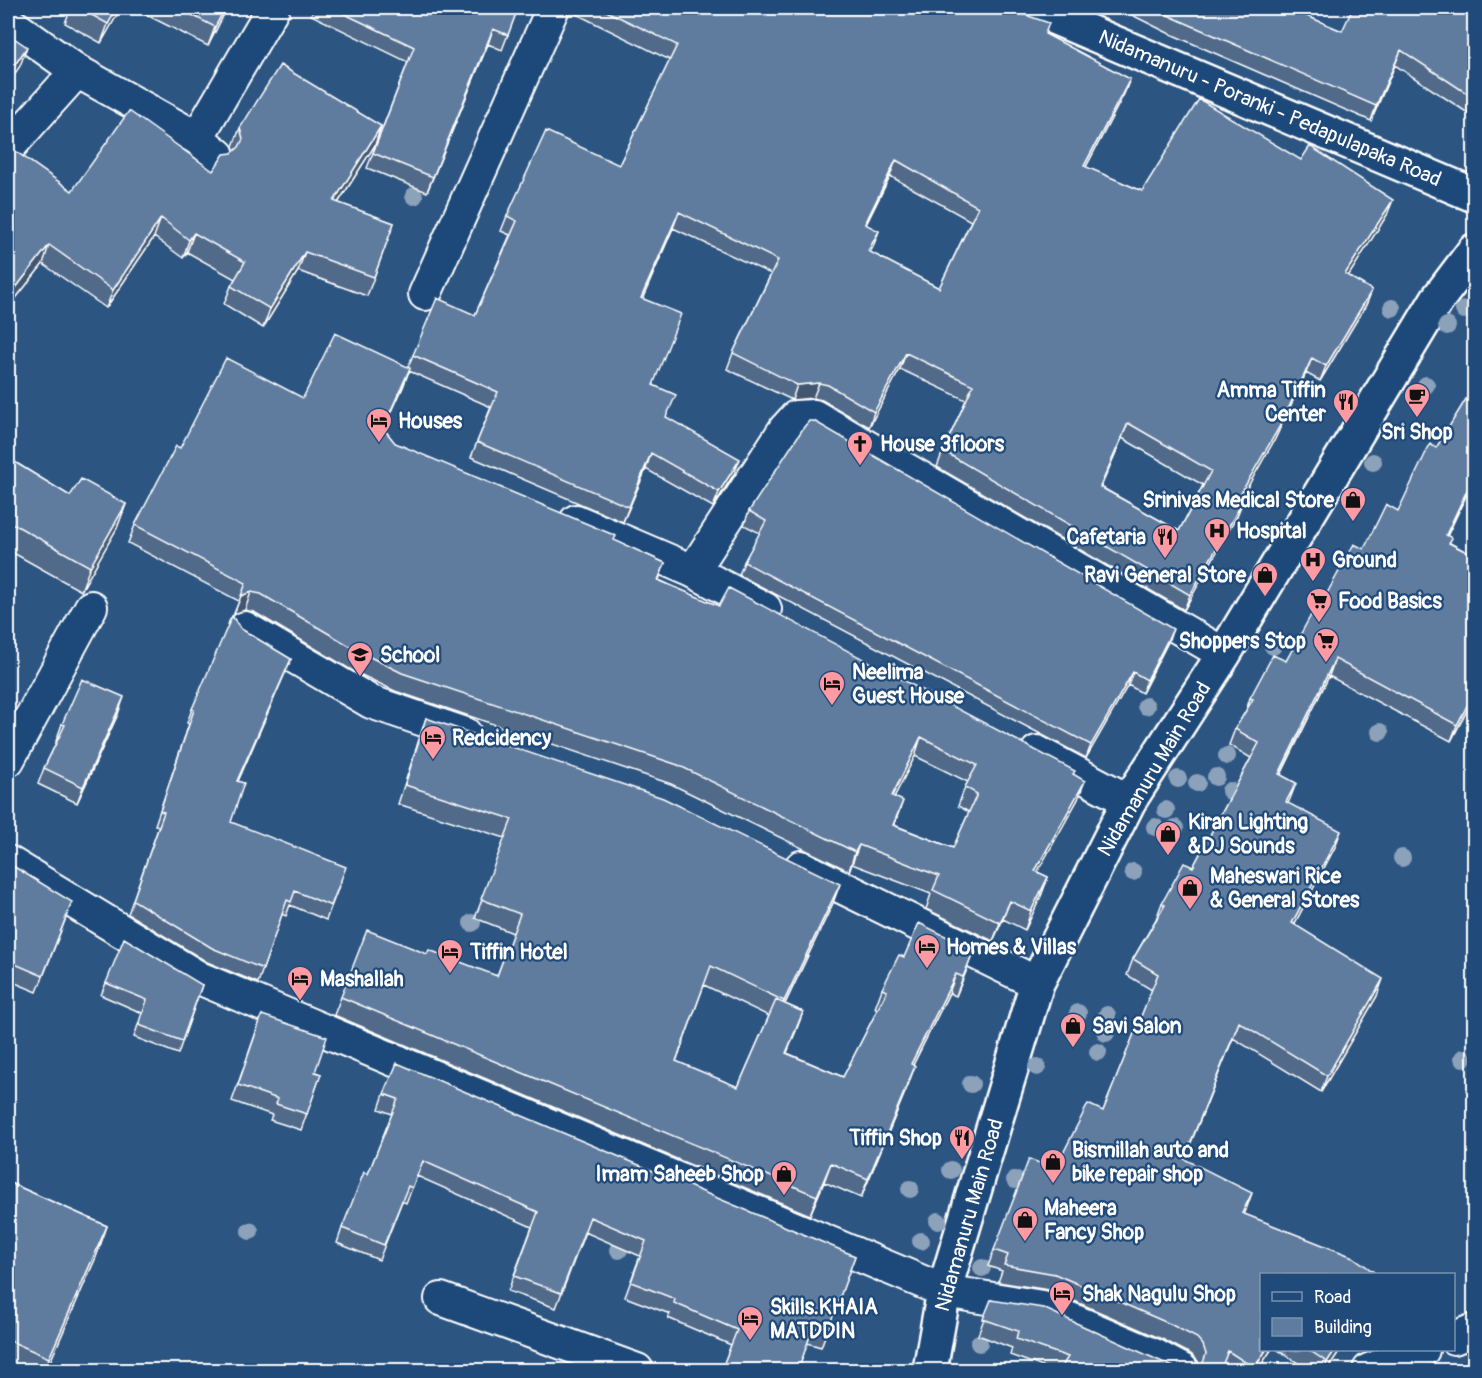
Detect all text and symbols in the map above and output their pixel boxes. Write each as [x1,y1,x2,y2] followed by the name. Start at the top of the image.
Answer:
[1094,24,1445,193] street label: Nidamanuru - Poranki - Pedapulapaka Road
[1216,377,1326,428] place label: Amma Tiffin Center
[1402,381,1432,419] cafe icon: Sri Shop
[1331,387,1361,425] restaurant icon: Amma Tiffin Center
[364,406,394,444] hotel icon: Houses
[398,408,463,435] place label: Houses
[1381,419,1453,446] place label: Sri Shop
[845,429,875,467] church icon: House 3floors
[880,431,1005,458] place label: House 3floors
[1338,485,1368,523] shop icon: Srinivas Medical Store
[1142,487,1335,514] place label: Srinivas Medical Store
[1202,516,1232,554] hospital icon: Hospital
[1236,518,1307,545] place label: Hospital
[1150,522,1180,560] restaurant icon: Cafetaria
[1066,524,1146,551] place label: Cafetaria
[1298,545,1328,583] hospital icon: Ground
[1332,547,1397,574] place label: Ground
[1250,560,1280,598] shop icon: Ravi General Store
[1084,562,1247,589] place label: Ravi General Store
[1304,586,1334,624] supermarket icon: Food Basics
[1338,588,1442,615] place label: Food Basics
[1311,626,1341,664] supermarket icon: Shoppers Stop
[1179,628,1306,655] place label: Shoppers Stop
[345,640,375,678] school or university icon: School
[380,642,440,669] place label: School
[852,659,965,710] place label: Neelima Guest House
[817,669,847,707] hotel icon: Neelima Guest House
[1092,677,1217,862] street label: Nidamanuru Main Road
[418,723,448,761] hotel icon: Redcidency
[452,725,551,752] place label: Redcidency
[1188,809,1309,860] place label: Kiran Lighting &DJ Sounds
[1153,819,1183,857] shop icon: Kiran Lighting &DJ Sounds
[1210,863,1360,914] place label: Maheswari Rice & General Stores
[1175,873,1205,911] shop icon: Maheswari Rice & General Stores
[912,932,942,970] hotel icon: Homes & Villas
[946,934,1077,961] place label: Homes & Villas
[435,937,465,975] hotel icon: Tiffin Hotel
[469,939,568,966] place label: Tiffin Hotel
[285,964,315,1002] hotel icon: Mashallah
[320,966,404,993] place label: Mashallah
[1058,1011,1088,1049] shop icon: Savi Salon
[1092,1013,1182,1040] place label: Savi Salon
[929,1116,1010,1315] street label: Nidamanuru Main Road
[947,1123,977,1161] restaurant icon: Tiffin Shop
[848,1125,942,1152] place label: Tiffin Shop
[1072,1137,1229,1188] place label: Bismillah auto and bike repair shop
[1038,1147,1068,1185] shop icon: Bismillah auto and bike repair shop
[769,1159,799,1197] shop icon: Imam Saheeb Shop
[596,1161,764,1188] place label: Imam Saheeb Shop
[1044,1195,1144,1246] place label: Maheera Fancy Shop
[1010,1205,1040,1243] shop icon: Maheera Fancy Shop
[1260,1273,1455,1351] legend
[1047,1279,1077,1317] hotel icon: Shak Nagulu Shop
[1082,1281,1236,1308] place label: Shak Nagulu Shop
[1314,1286,1351,1309] text: Road
[770,1294,878,1345] place label: Skills.KHAIA MATDDIN
[735,1304,765,1342] hotel icon: Skills.KHAIA MATDDIN
[1314,1316,1372,1339] text: Building

